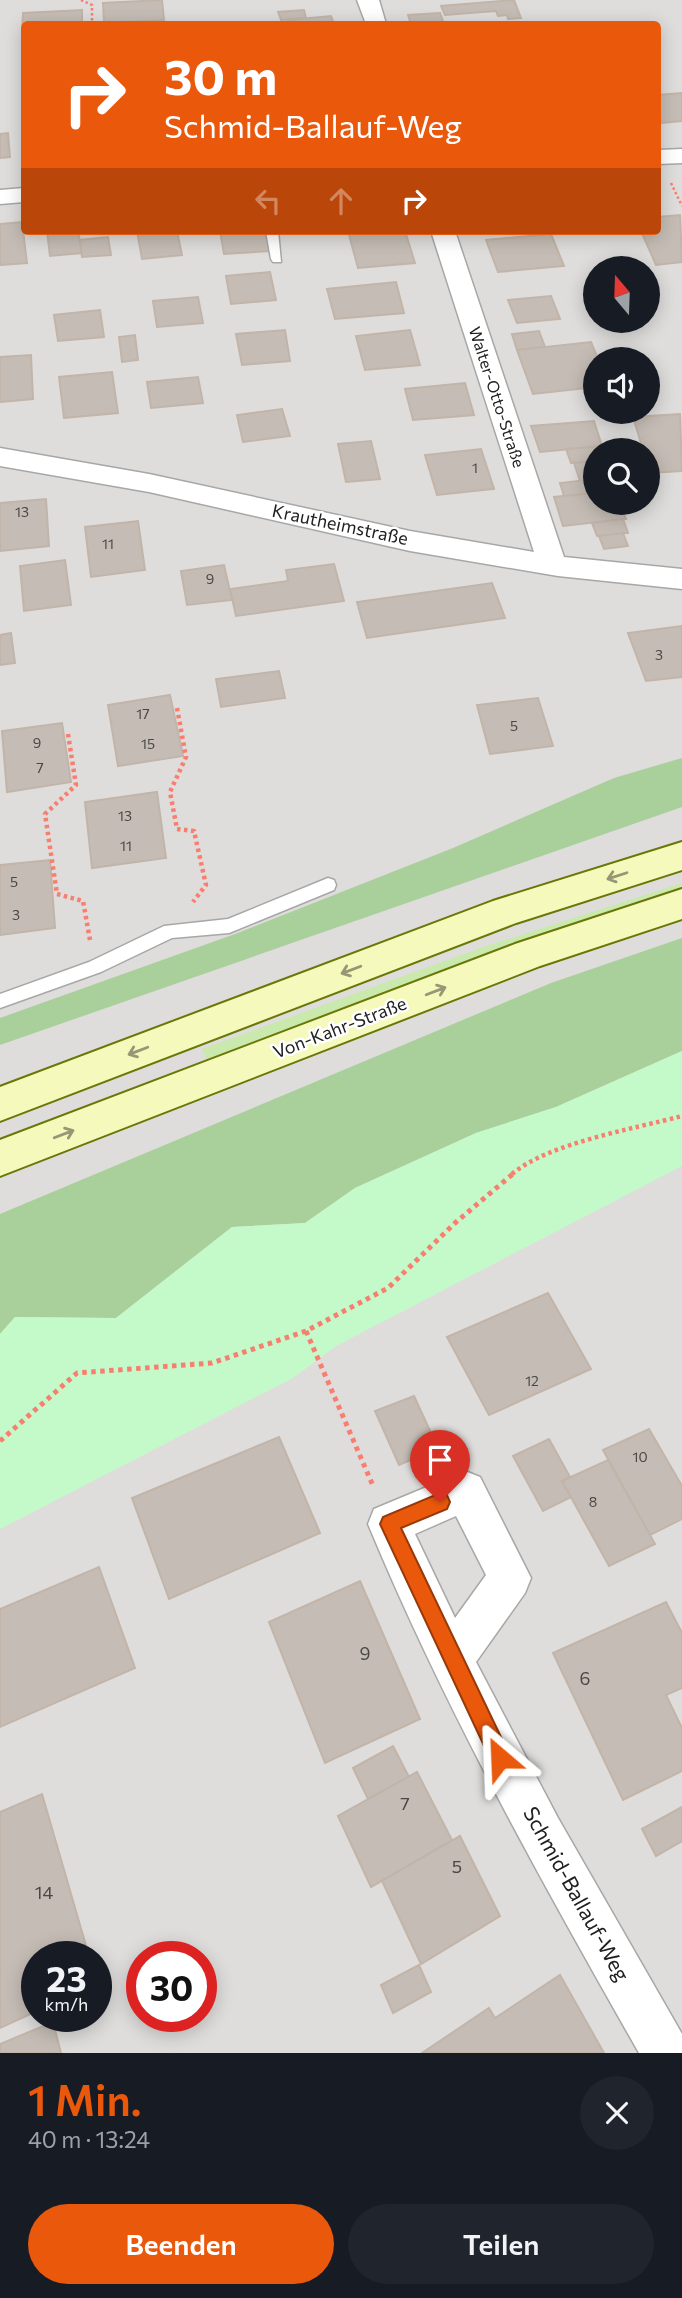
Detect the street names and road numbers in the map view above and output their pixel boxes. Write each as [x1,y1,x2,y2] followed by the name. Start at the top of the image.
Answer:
[466,324,529,470] street label: Walter-Otto-Straße
[270,499,410,549] street label: Krautheimstraße
[270,992,409,1063] street label: Von-Kahr-Straße
[519,1802,636,1985] street label: Schmid-Ballauf-Weg

